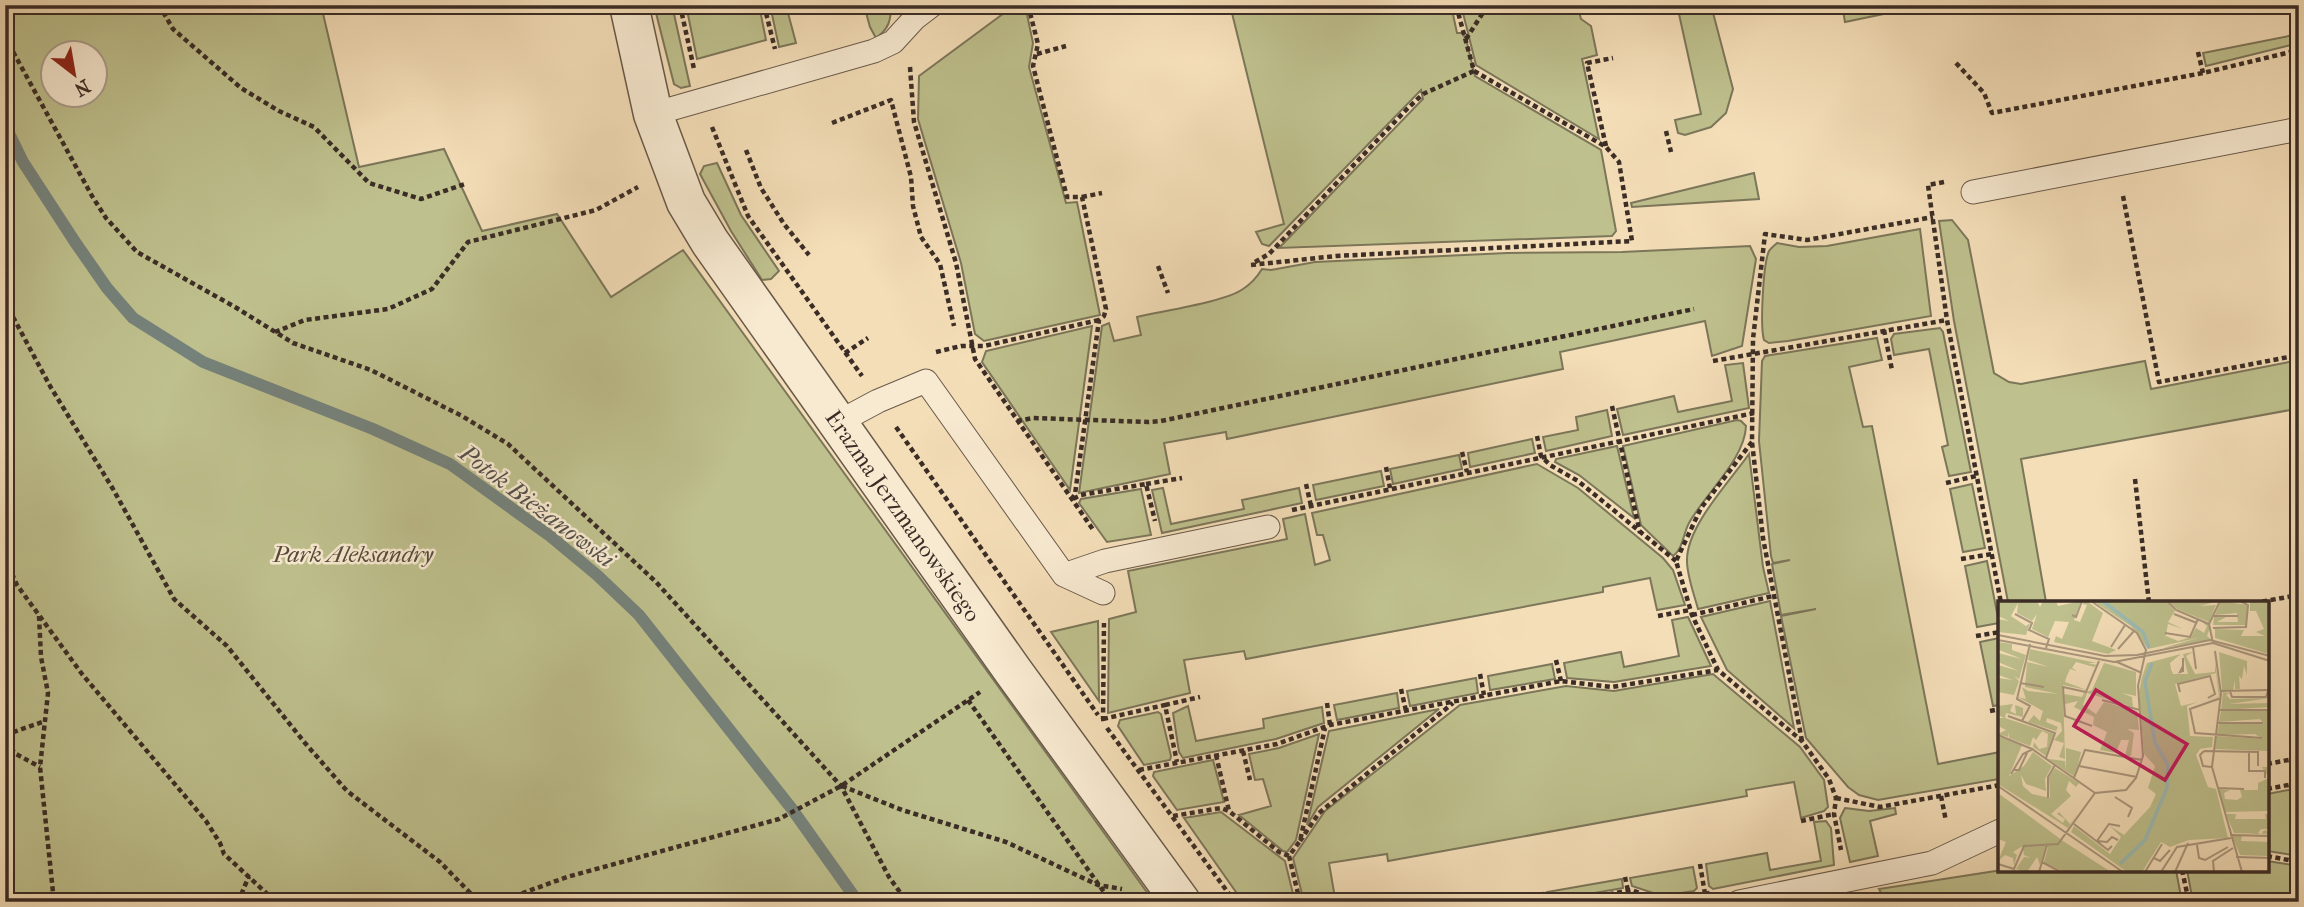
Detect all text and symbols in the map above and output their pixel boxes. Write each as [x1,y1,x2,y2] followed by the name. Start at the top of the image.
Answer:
[38,38,108,108] north arrow
[70,75,94,101] text: N
[820,405,986,627] street label: Erazma Jerzmanowskiego
[453,438,622,575] water label: Potok Bieżanowski
[272,541,434,568] park label: Park Aleksandry
[1998,601,2269,872] inset map

